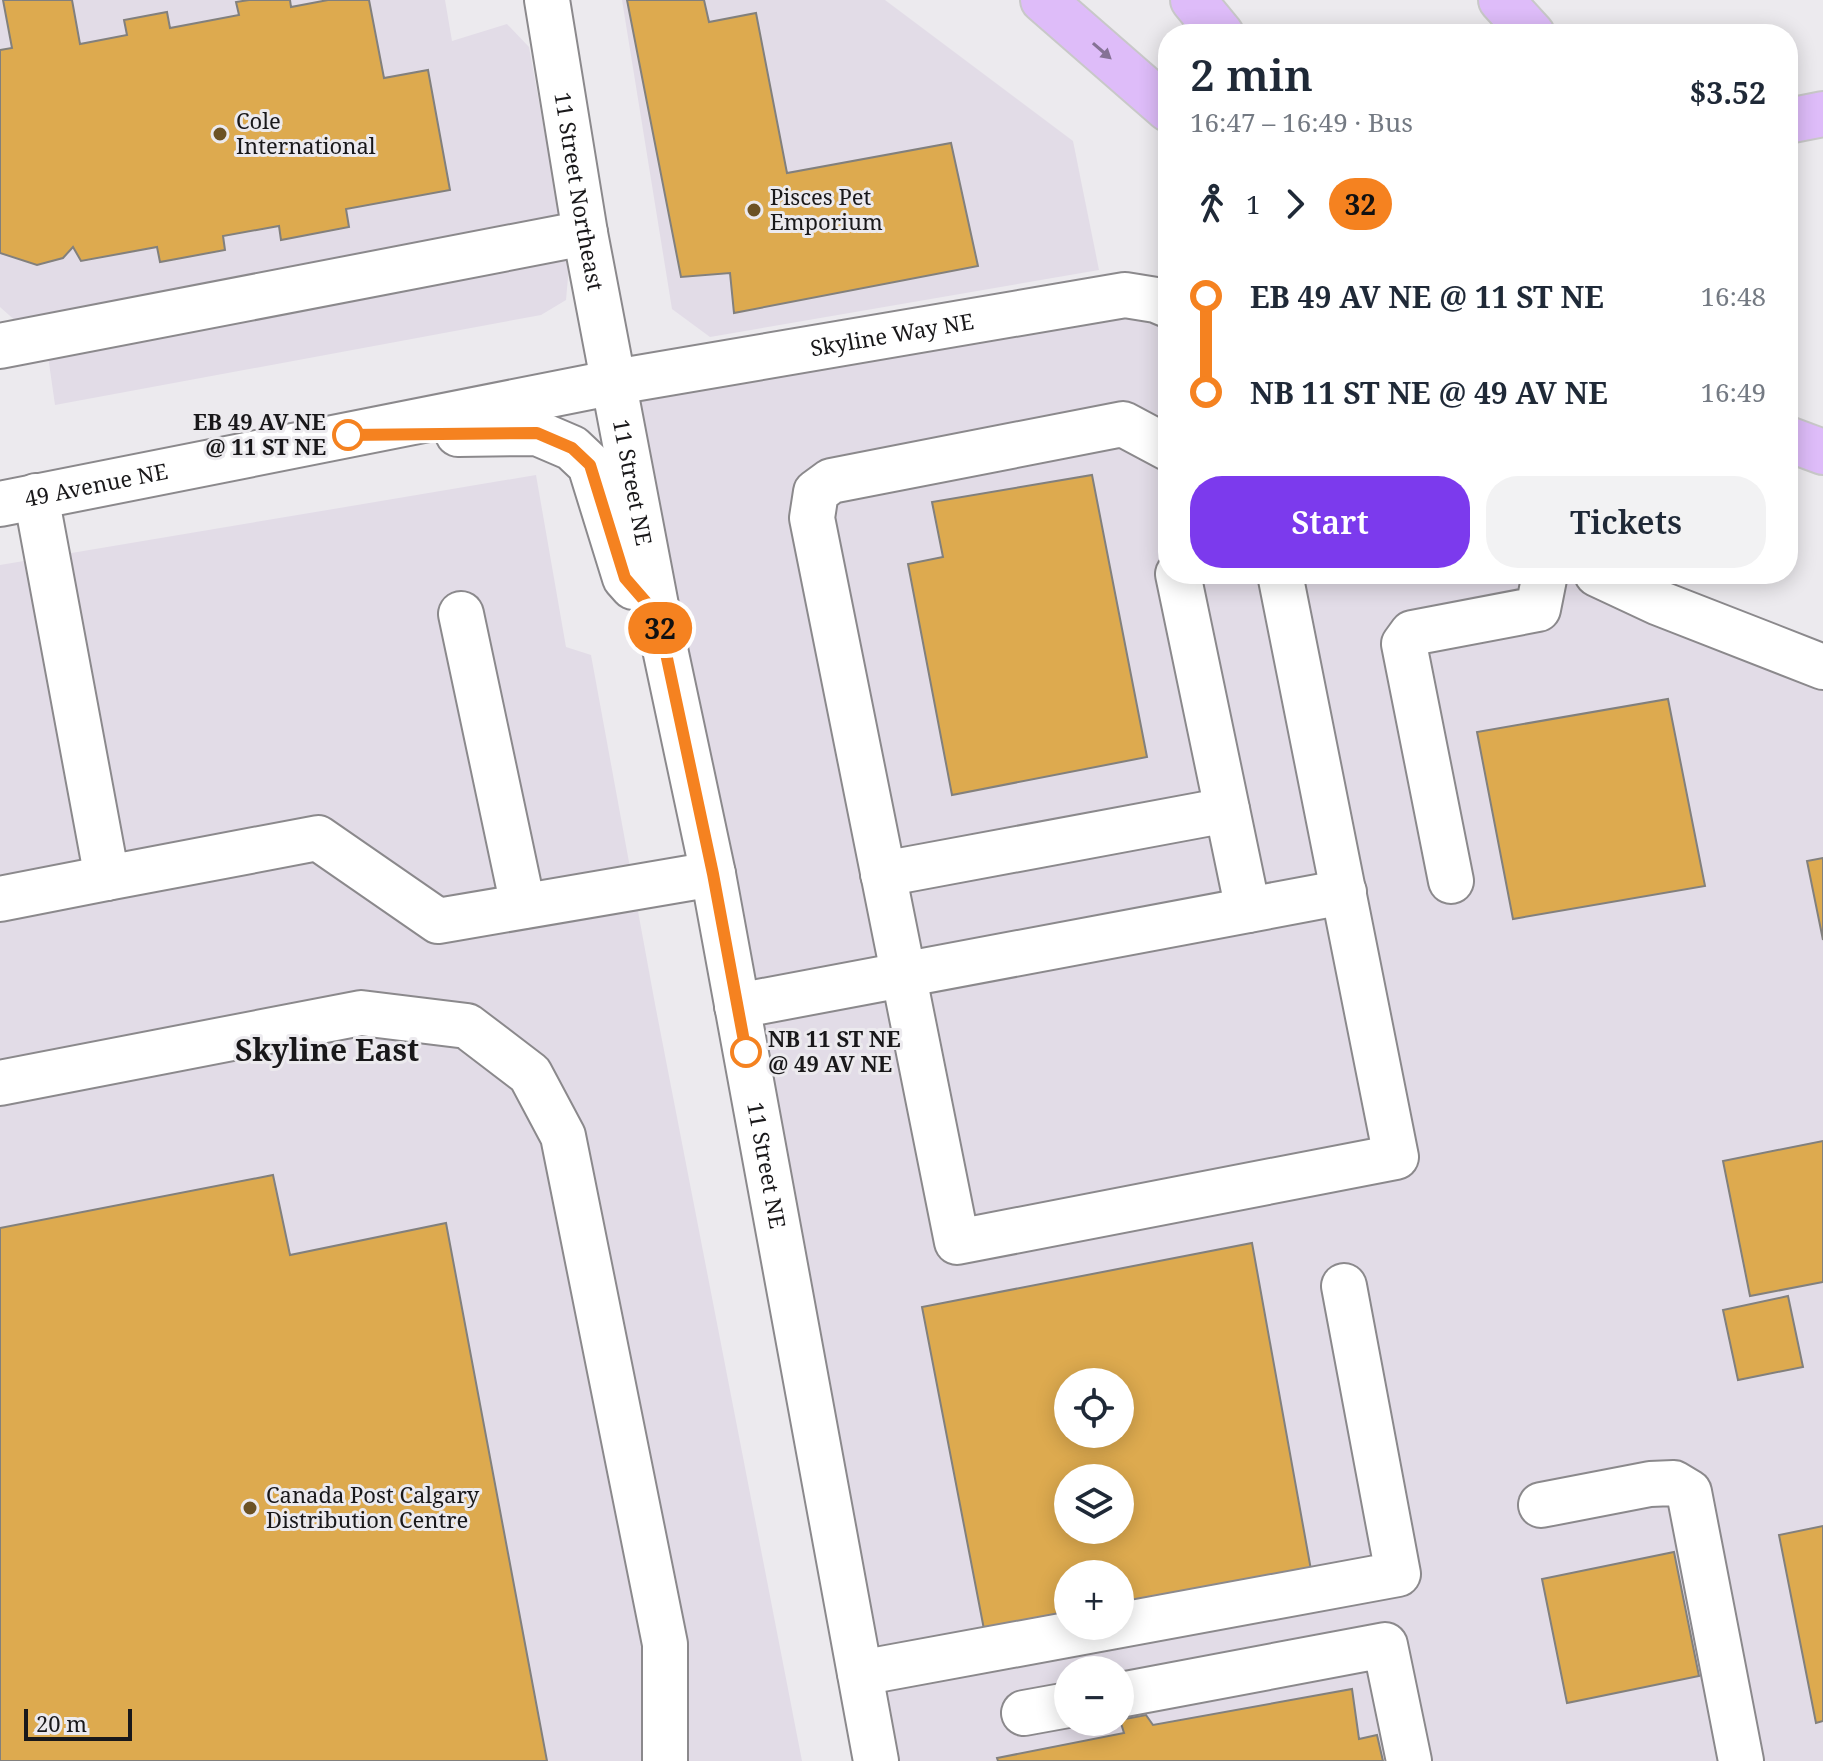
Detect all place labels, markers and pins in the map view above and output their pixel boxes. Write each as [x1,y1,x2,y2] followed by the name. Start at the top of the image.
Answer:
[236,105,376,160] place label: Cole International
[211,125,229,143] marker: Cole International
[770,181,883,236] place label: Pisces Pet Emporium
[745,201,763,219] marker: Pisces Pet Emporium
[193,406,326,461] place label: EB 49 AV NE @ 11 ST NE
[333,420,363,450] marker: EB 49 AV NE @ 11 ST NE
[768,1023,901,1078] place label: NB 11 ST NE @ 49 AV NE
[731,1037,761,1067] marker: NB 11 ST NE @ 49 AV NE
[266,1479,480,1534] place label: Canada Post Calgary Distribution Centre
[241,1499,259,1517] marker: Canada Post Calgary Distribution Centre

